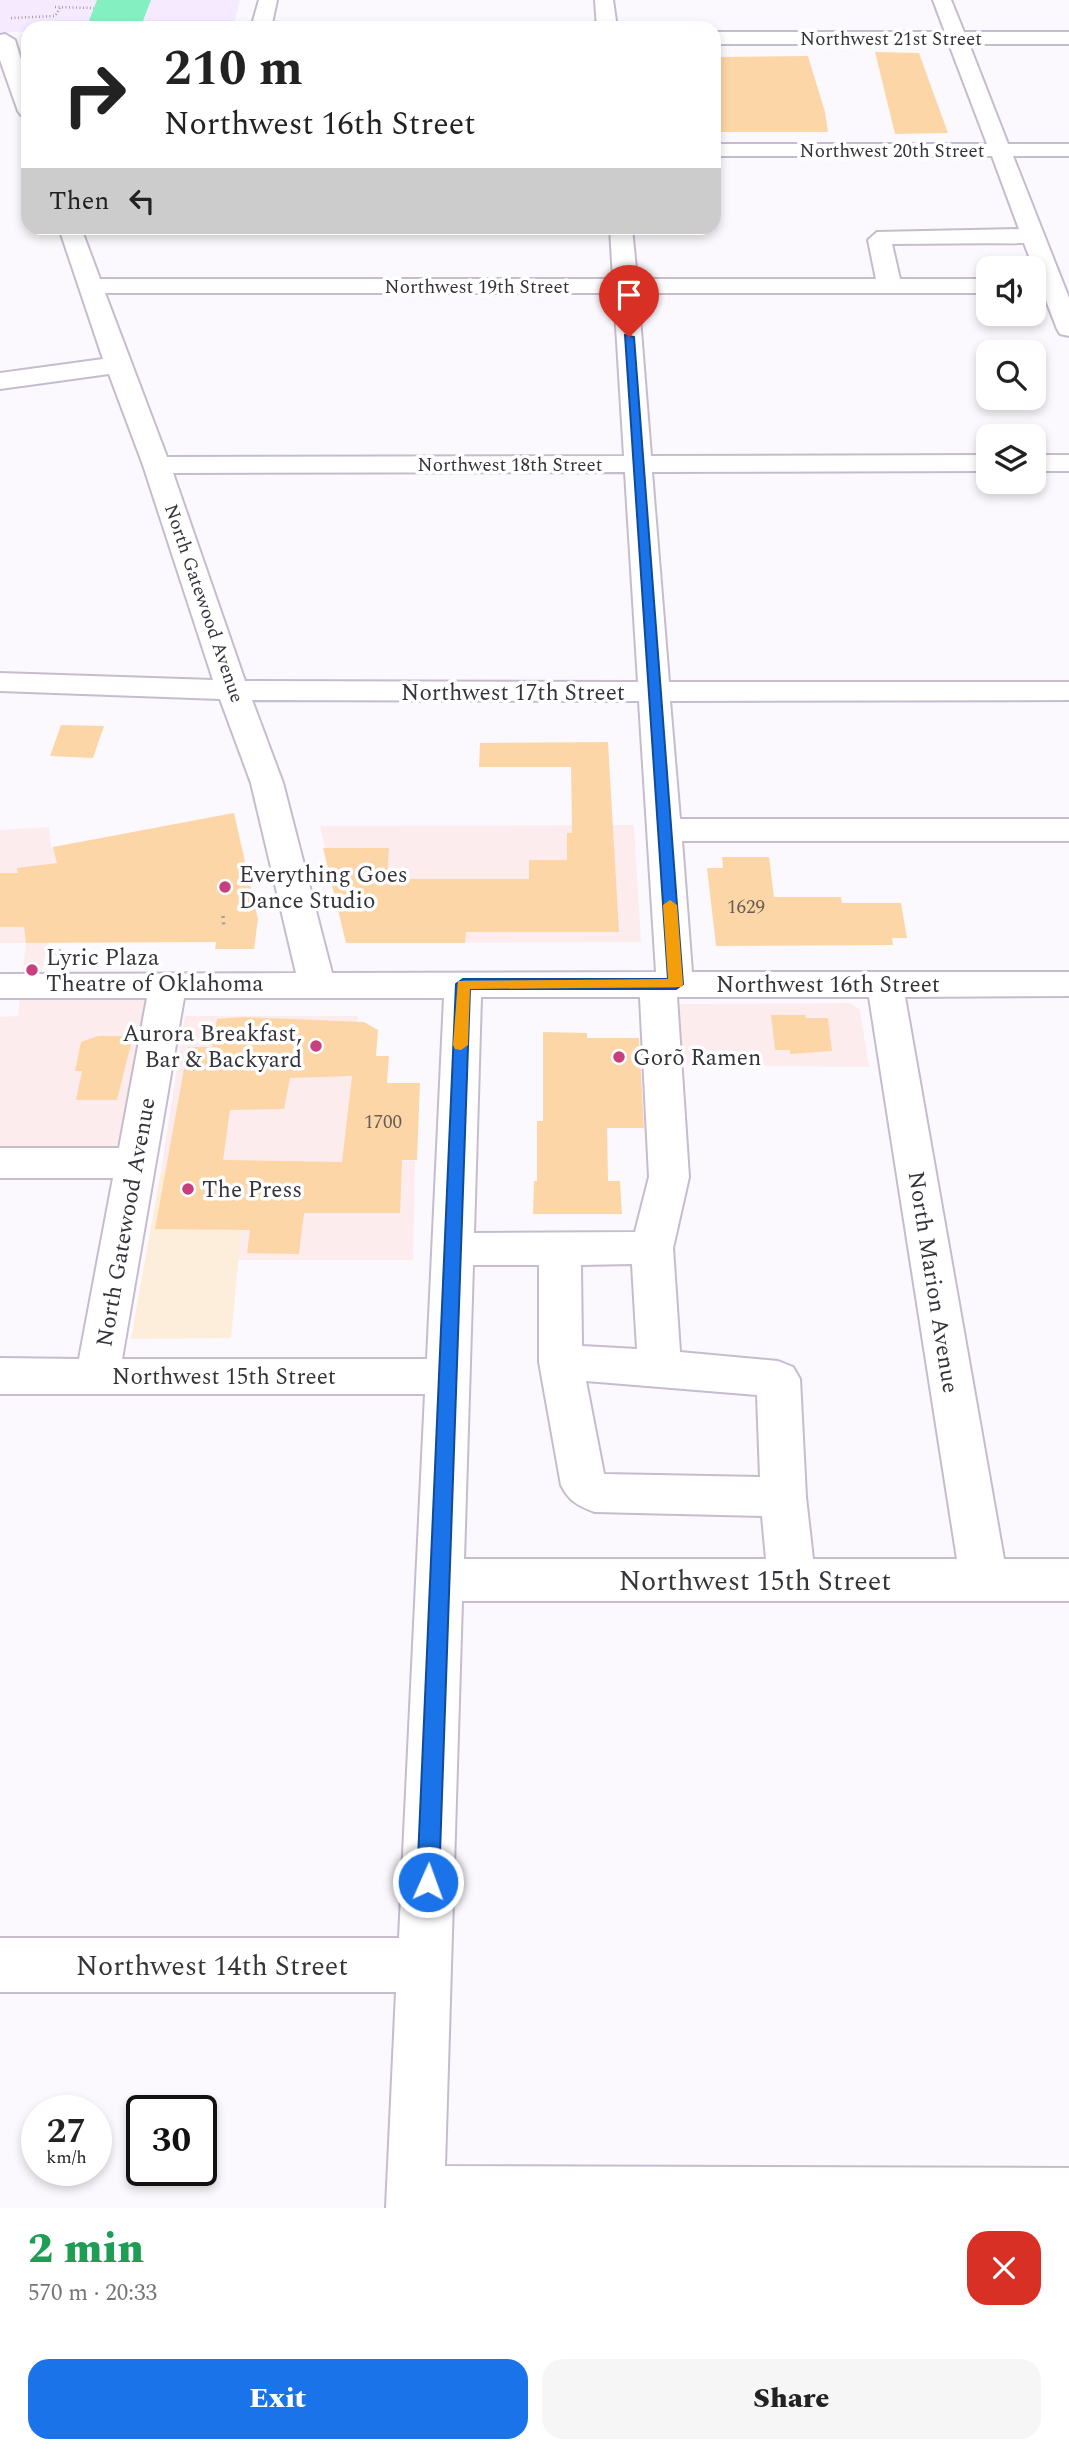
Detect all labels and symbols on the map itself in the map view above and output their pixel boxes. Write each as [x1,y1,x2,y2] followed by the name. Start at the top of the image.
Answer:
[800,25,982,54] street label: Northwest 21st Street
[800,137,985,166] street label: Northwest 20th Street
[599,265,659,337] pin
[385,273,570,302] street label: Northwest 19th Street
[418,451,603,480] street label: Northwest 18th Street
[156,500,251,707] street label: North Gatewood Avenue
[401,676,625,711] street label: Northwest 17th Street
[239,858,408,919] place label: Everything Goes Dance Studio
[217,879,233,895] marker: Everything Goes Dance Studio
[727,893,765,922] house number: 1629
[46,941,264,1002] place label: Lyric Plaza Theatre of Oklahoma
[24,962,40,978] marker: Lyric Plaza Theatre of Oklahoma
[716,968,940,1003] street label: Northwest 16th Street
[122,1017,302,1078] place label: Aurora Breakfast, Bar & Backyard
[308,1038,324,1054] marker: Aurora Breakfast, Bar & Backyard
[633,1041,761,1076] place label: Gorõ Ramen
[611,1049,627,1065] marker: Gorõ Ramen
[87,1095,166,1350] street label: North Gatewood Avenue
[364,1108,402,1137] house number: 1700
[898,1169,967,1396] street label: North Marion Avenue
[202,1173,302,1208] place label: The Press
[180,1181,196,1197] marker: The Press
[112,1360,336,1395] street label: Northwest 15th Street
[619,1560,891,1603] street label: Northwest 15th Street
[391,1845,465,1919] position arrow
[76,1945,348,1988] street label: Northwest 14th Street
[126,2095,217,2186] speed limit sign: 30

